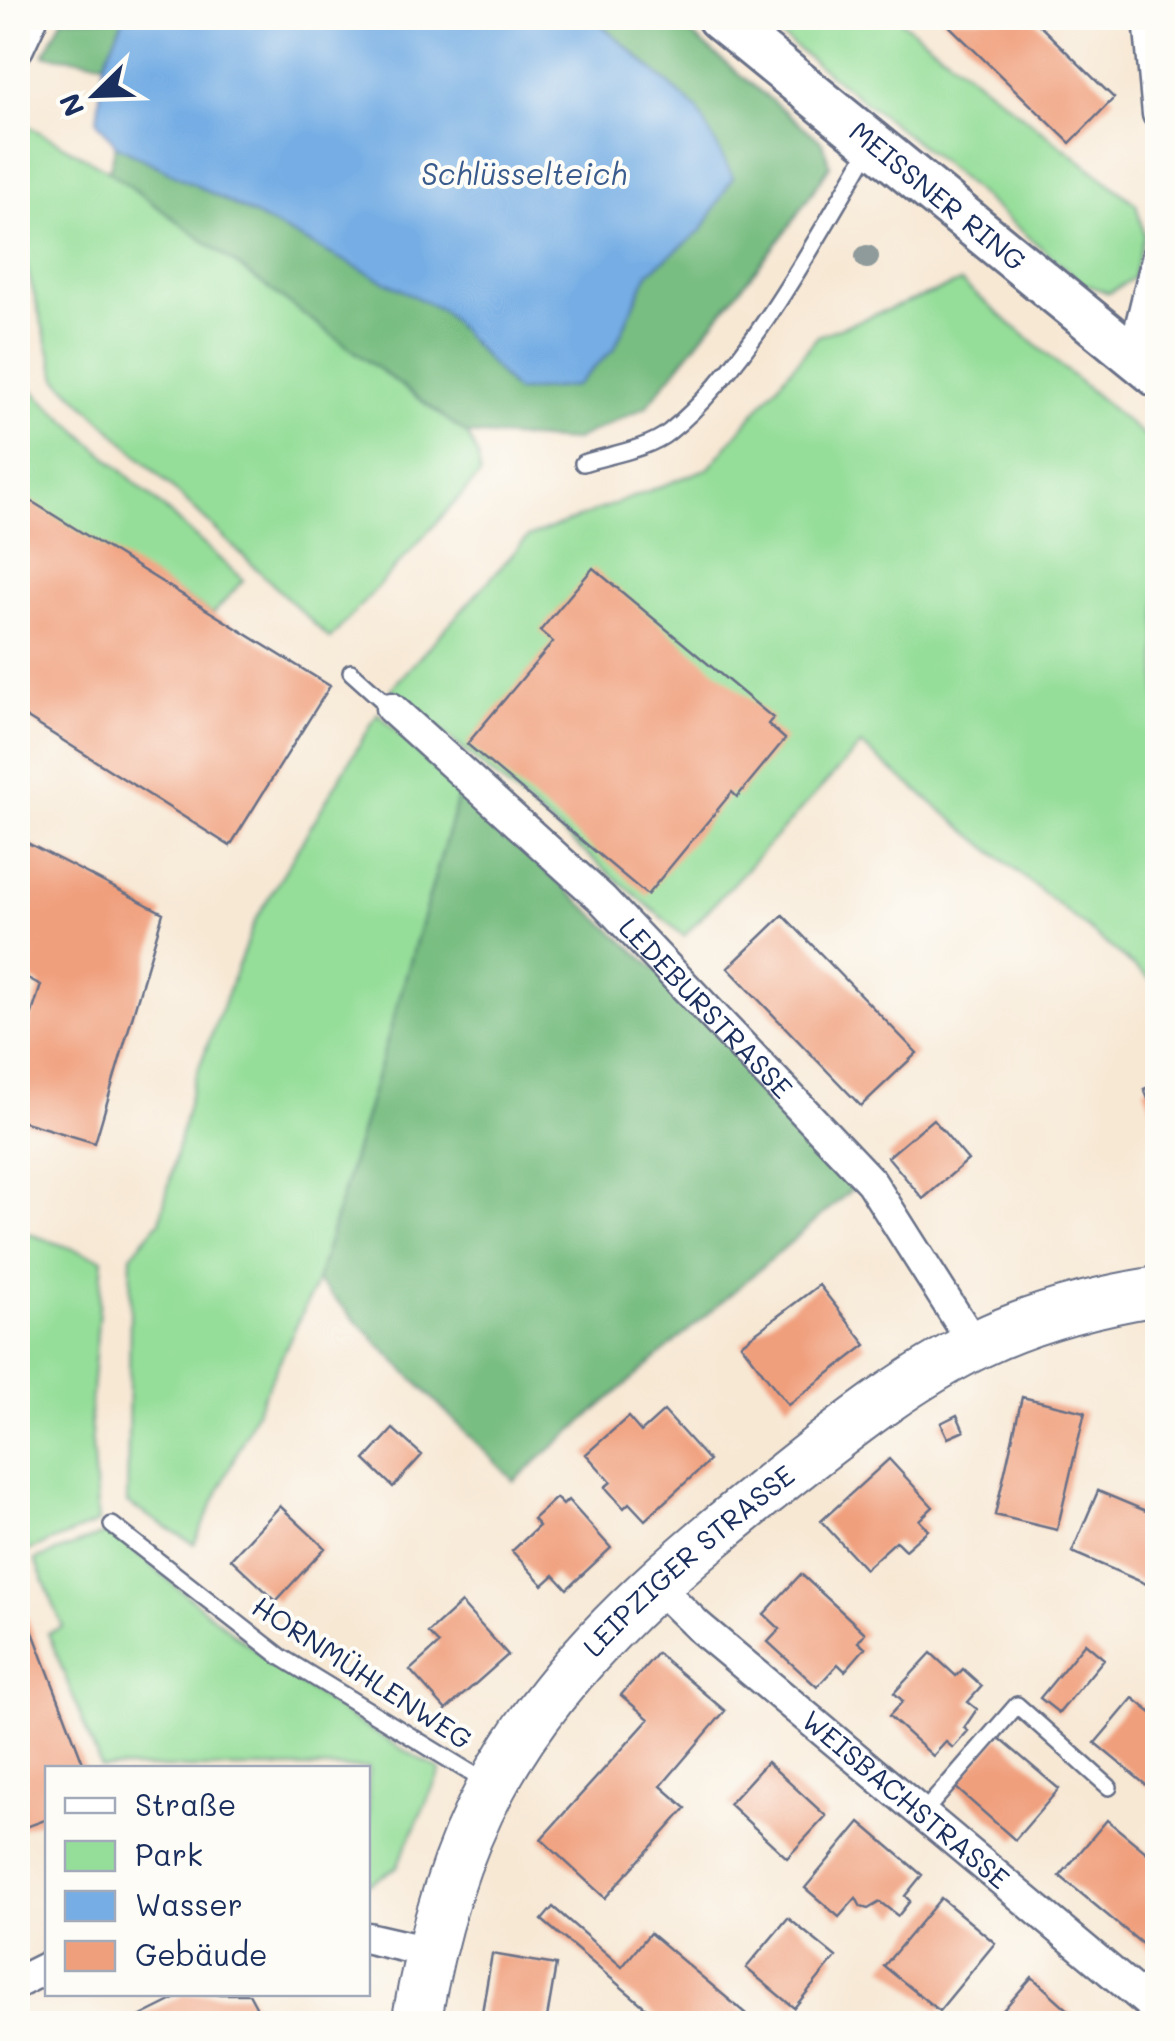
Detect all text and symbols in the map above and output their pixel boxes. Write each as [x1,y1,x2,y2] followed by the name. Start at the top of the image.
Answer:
[45,45,145,145] north arrow
[50,88,92,122] text: N
[843,113,1034,278] street label: MEISSNER RING
[421,153,627,193] water label: Schlüsselteich
[612,909,801,1105] street label: LEDEBURSTRASSE
[574,1457,801,1664] street label: LEIPZIGER STRASSE
[246,1588,479,1757] street label: HORNMÜHLENWEG
[795,1702,1017,1896] street label: WEISBACHSTRASSE
[45,1766,370,1996] legend
[135,1784,236,1824] text: Straße
[135,1834,203,1874] text: Park
[135,1884,243,1924] text: Wasser
[135,1934,268,1974] text: Gebäude

